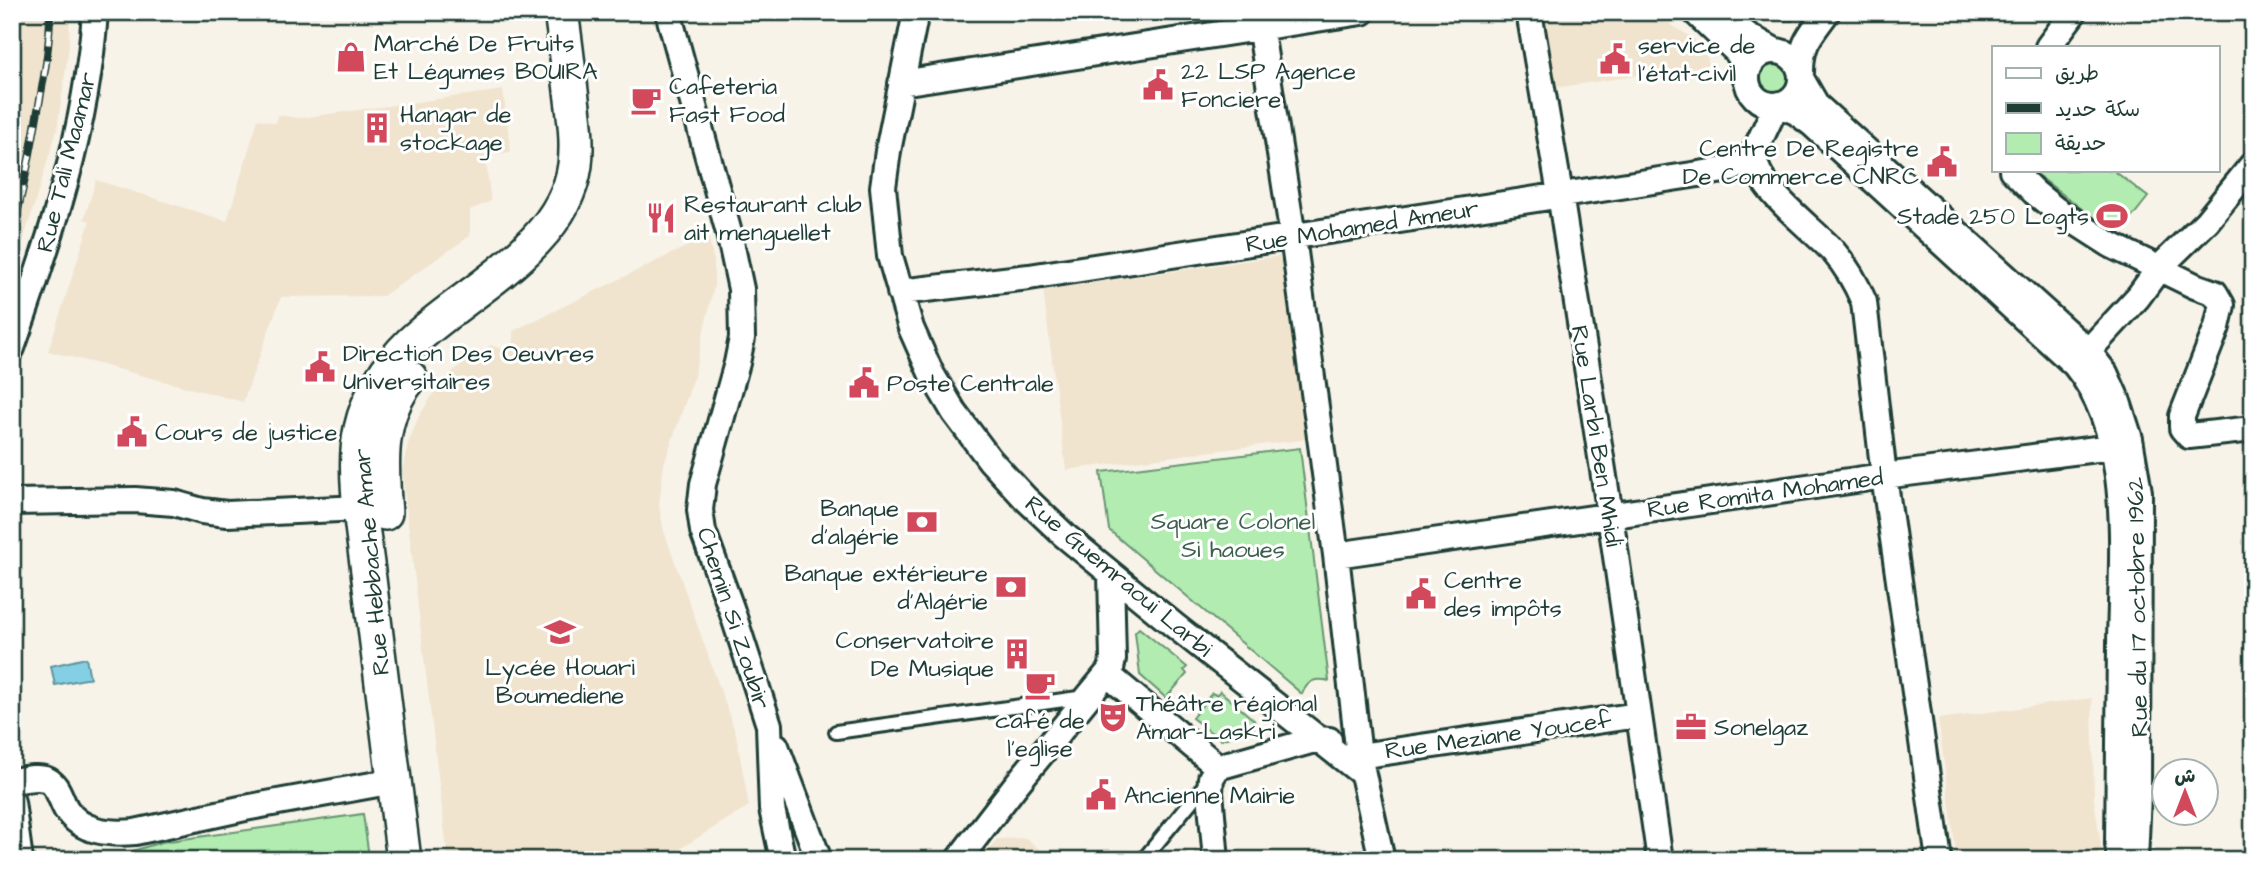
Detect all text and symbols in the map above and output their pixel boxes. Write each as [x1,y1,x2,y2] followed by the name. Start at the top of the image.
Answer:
[374,27,598,90] place label: Marché De Fruits Et Légumes BOUIRA
[1638,29,1755,91] place label: service de l'état-civil
[334,40,368,74] shop icon: Marché De Fruits Et Légumes BOUIRA
[1598,42,1632,76] public building icon: service de l'état-civil
[1992,46,2220,172] legend
[1181,55,1356,117] place label: 22 LSP Agence Fonciere
[2055,59,2099,88] text: طريق
[1141,68,1175,102] public building icon: 22 LSP Agence Fonciere
[28,69,106,256] street label: Rue Tali Maamar
[669,70,785,132] place label: Cafeteria Fast Food
[629,83,663,117] cafe icon: Cafeteria Fast Food
[2055,95,2140,124] text: سكة حديد
[400,98,511,161] place label: Hangar de stockage
[360,111,394,145] building icon: Hangar de stockage
[2055,129,2106,158] text: حديقة
[1683,132,1919,194] place label: Centre De Registre De Commerce CNRC
[1925,145,1959,179] public building icon: Centre De Registre De Commerce CNRC
[684,188,862,251] place label: Restaurant club ait menguellet
[1243,192,1481,262] street label: Rue Mohamed Ameur
[2095,199,2129,233] sports icon: Stade 250 Logts
[1897,200,2089,235] place label: Stade 250 Logts
[644,201,678,235] restaurant icon: Restaurant club ait menguellet
[1562,323,1630,550] street label: Rue Larbi Ben Mhidi
[343,337,594,399] place label: Direction Des Oeuvres Universitaires
[303,350,337,384] public building icon: Direction Des Oeuvres Universitaires
[847,366,881,400] public building icon: Poste Centrale
[887,367,1054,401] place label: Poste Centrale
[115,415,149,449] public building icon: Cours de justice
[155,416,338,450] place label: Cours de justice
[345,447,399,677] street label: Rue Hebbache Amar
[1645,461,1885,527] street label: Rue Romita Mohamed
[2119,476,2157,737] street label: Rue du 17 octobre 1962
[1017,488,1220,666] street label: Rue Guemraoui Larbi
[812,492,899,555] place label: Banque d'algérie
[905,505,939,539] bank icon: Banque d'algérie
[1151,505,1315,567] park label: Square Colonel Si haoues
[688,523,778,714] street label: Chemin Si Zoubir
[784,557,988,620] place label: Banque extérieure d'Algérie
[1444,564,1562,626] place label: Centre des impôts
[994,570,1028,604] bank icon: Banque extérieure d'Algérie
[1404,577,1438,611] public building icon: Centre des impôts
[543,615,577,649] school or university icon: Lycée Houari Boumediene
[836,624,994,686] place label: Conservatoire De Musique
[1000,637,1034,671] building icon: Conservatoire De Musique
[485,651,635,713] place label: Lycée Houari Boumediene
[1023,668,1057,702] cafe icon: café de l'eglise
[1136,687,1317,749] place label: Théâtre régional Amar-Laskri
[1096,700,1130,734] theatre icon: Théâtre régional Amar-Laskri
[1383,703,1614,769] street label: Rue Meziane Youcef
[995,704,1085,767] place label: café de l'eglise
[1674,710,1708,744] office icon: Sonelgaz
[1714,711,1808,746] place label: Sonelgaz
[2150,756,2220,826] north arrow
[2175,763,2196,790] text: ش
[1084,778,1118,812] public building icon: Ancienne Mairie
[1124,779,1295,813] place label: Ancienne Mairie

